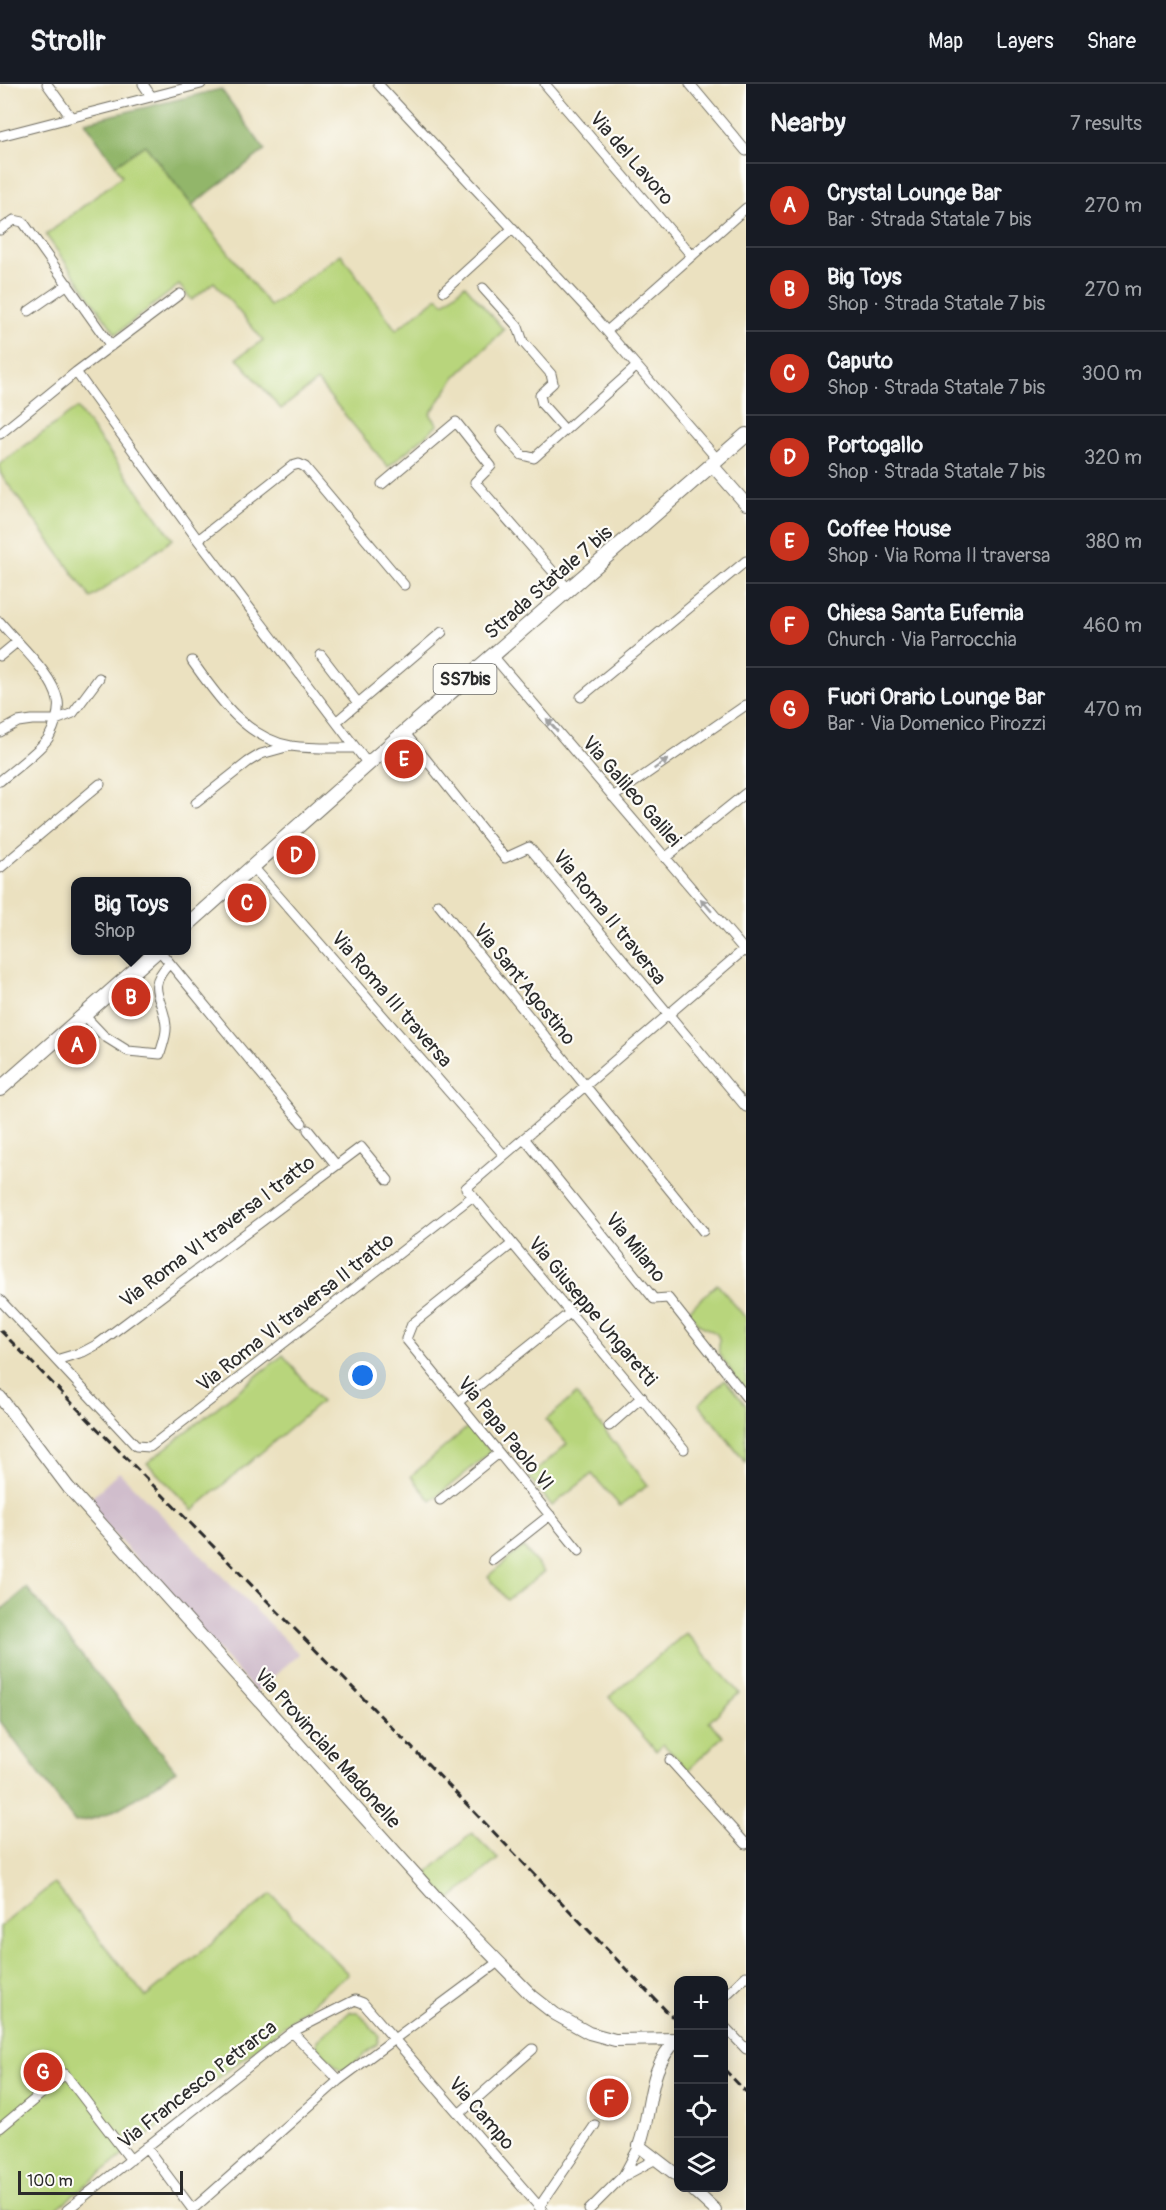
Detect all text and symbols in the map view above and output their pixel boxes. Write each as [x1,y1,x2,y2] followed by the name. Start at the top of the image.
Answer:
[30,24,105,59] text: Strollr
[928,28,963,55] text: Map
[996,28,1054,55] text: Layers
[1087,28,1136,55] text: Share
[584,106,679,210] street label: Via del Lavoro
[770,107,846,139] text: Nearby
[1070,111,1142,136] text: 7 results
[827,179,1002,207] text: Crystal Lounge Bar
[783,193,796,218] text: A
[1084,193,1142,218] text: 270 m
[827,207,1031,232] text: Bar · Strada Statale 7 bis
[827,263,901,291] text: Big Toys
[784,277,795,302] text: B
[1084,277,1142,302] text: 270 m
[827,291,1045,316] text: Shop · Strada Statale 7 bis
[827,347,893,375] text: Caputo
[783,361,796,386] text: C
[1081,361,1142,386] text: 300 m
[827,375,1045,400] text: Shop · Strada Statale 7 bis
[827,431,923,459] text: Portogallo
[783,445,796,470] text: D
[1084,445,1142,470] text: 320 m
[827,459,1045,484] text: Shop · Strada Statale 7 bis
[827,515,951,543] text: Coffee House
[479,520,618,645] street label: Strada Statale 7 bis
[784,529,795,554] text: E
[1085,529,1142,554] text: 380 m
[827,543,1050,568] text: Shop · Via Roma II traversa
[827,599,1024,627] text: Chiesa Santa Eufemia
[783,613,796,638] text: F
[1083,613,1142,638] text: 460 m
[827,627,1017,652] text: Church · Via Parrocchia
[434,664,496,694] road number: SS7bis
[827,683,1045,711] text: Fuori Orario Lounge Bar
[783,697,796,722] text: G
[1084,697,1142,722] text: 470 m
[827,711,1046,736] text: Bar · Via Domenico Pirozzi
[546,718,559,733] one-way arrow
[577,731,687,852] street label: Via Galileo Galilei
[384,736,424,782] pin: E
[653,758,669,770] one-way arrow
[276,832,316,878] pin: D
[547,845,672,990] street label: Via Roma II traversa
[71,877,191,955] popup
[228,880,266,926] pin: C
[94,890,168,918] text: Big Toys
[700,898,713,913] one-way arrow
[94,918,135,943] text: Shop
[468,918,581,1050] street label: Via Sant'Agostino
[326,926,458,1073] street label: Via Roma III traversa
[112,974,150,1020] pin: B
[58,1022,97,1068] pin: A
[115,1150,320,1313] street label: Via Roma VI traversa I tratto
[600,1207,672,1288] street label: Via Milano
[192,1227,399,1397] street label: Via Roma VI traversa II tratto
[523,1231,663,1391] street label: Via Giuseppe Ungaretti
[348,1361,377,1390] your location
[452,1371,559,1495] street label: Via Papa Paolo VI
[249,1663,406,1834] street label: Via Provinciale Madonelle
[674,1976,728,2192] map controls
[674,1976,728,2030] button: +
[113,2015,282,2154] street label: Via Francesco Petrarca
[674,2030,728,2084] button: −
[24,2050,63,2094] pin: G
[443,2072,520,2155] street label: Via Campo
[590,2076,628,2120] pin: F
[674,2084,728,2138] button: locate
[674,2138,728,2192] button: layers
[18,2168,183,2196] scale bar
[27,2171,73,2191] text: 100 m

